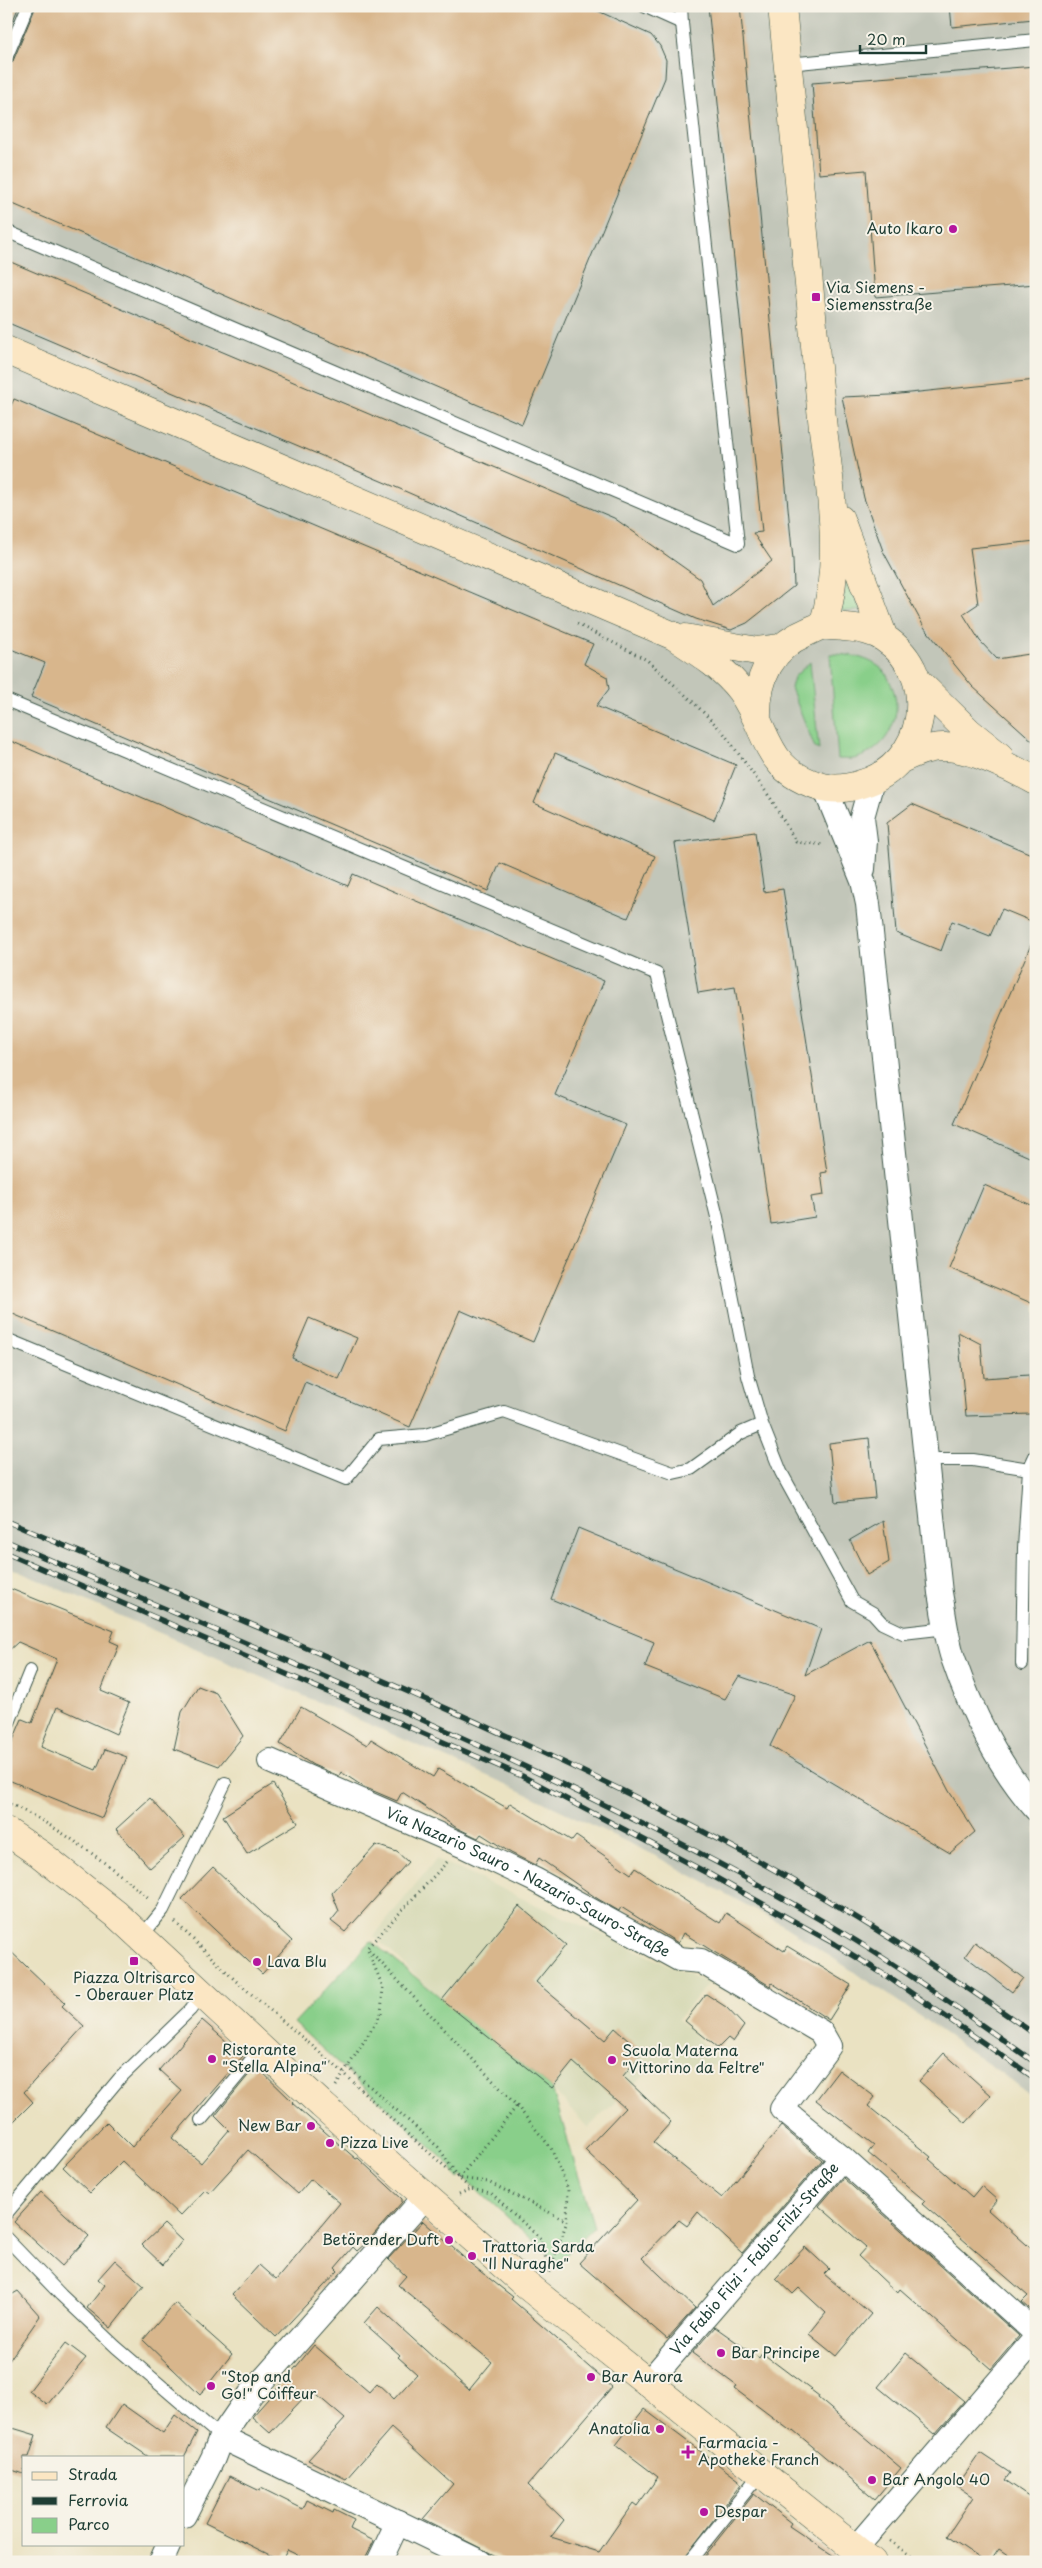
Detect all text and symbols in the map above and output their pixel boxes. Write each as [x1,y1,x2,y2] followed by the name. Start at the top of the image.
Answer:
[860,22,926,54] scale bar
[867,27,906,50] text: 20 m
[867,216,943,239] place label: Auto Ikaro
[947,223,959,235] marker: Auto Ikaro
[826,275,932,315] place label: Via Siemens - Siemensstraße
[810,291,822,303] marker: Via Siemens - Siemensstraße
[382,1800,675,1962] street label: Via Nazario Sauro - Nazario-Sauro-Straße
[267,1949,327,1972] place label: Lava Blu
[128,1955,140,1967] marker: Piazza Oltrisarco - Oberauer Platz
[251,1956,263,1968] marker: Lava Blu
[73,1965,195,2005] place label: Piazza Oltrisarco - Oberauer Platz
[222,2037,327,2077] place label: Ristorante "Stella Alpina"
[622,2038,765,2078] place label: Scuola Materna "Vittorino da Feltre"
[206,2053,218,2065] marker: Ristorante "Stella Alpina"
[606,2054,618,2066] marker: Scuola Materna "Vittorino da Feltre"
[238,2113,301,2136] place label: New Bar
[305,2120,317,2132] marker: New Bar
[340,2130,409,2153] place label: Pizza Live
[324,2137,336,2149] marker: Pizza Live
[664,2156,844,2360] street label: Via Fabio Filzi - Fabio-Filzi-Straße
[322,2227,439,2250] place label: Betörender Duft
[443,2234,455,2246] marker: Betörender Duft
[482,2234,595,2274] place label: Trattoria Sarda "Il Nuraghe"
[466,2250,478,2262] marker: Trattoria Sarda "Il Nuraghe"
[731,2340,820,2363] place label: Bar Principe
[715,2347,727,2359] marker: Bar Principe
[221,2364,316,2404] place label: "Stop and Go!" Coiffeur
[601,2364,683,2387] place label: Bar Aurora
[585,2371,597,2383] marker: Bar Aurora
[205,2380,217,2392] marker: "Stop and Go!" Coiffeur
[589,2416,651,2439] place label: Anatolia
[654,2423,666,2435] marker: Anatolia
[698,2430,819,2470] place label: Farmacia - Apotheke Franch
[682,2446,694,2458] marker: Farmacia - Apotheke Franch
[22,2456,185,2546] legend
[68,2462,118,2485] text: Strada
[882,2467,990,2490] place label: Bar Angolo 40
[866,2474,878,2486] marker: Bar Angolo 40
[68,2488,129,2511] text: Ferrovia
[714,2499,767,2522] place label: Despar
[698,2506,710,2518] marker: Despar
[68,2512,110,2535] text: Parco

